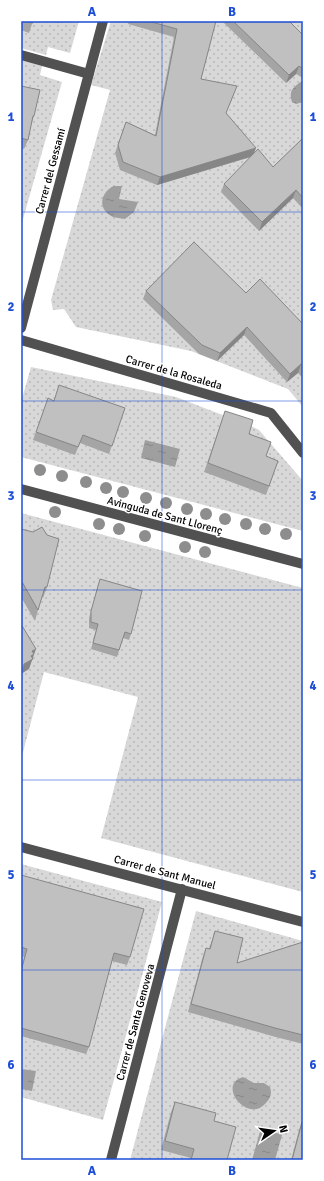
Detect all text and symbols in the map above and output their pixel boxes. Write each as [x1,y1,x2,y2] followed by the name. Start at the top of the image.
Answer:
[88,4,97,20] text: A
[228,4,236,20] text: B
[7,109,15,125] text: 1
[309,109,317,125] text: 1
[33,127,68,216] street label: Carrer del Gessamí
[7,299,15,315] text: 2
[309,299,317,315] text: 2
[124,353,224,393] street label: Carrer de la Rosaleda
[7,488,15,504] text: 3
[309,488,317,504] text: 3
[106,494,224,537] street label: Avinguda de Sant Llorenç
[7,678,15,694] text: 4
[309,678,317,694] text: 4
[113,853,217,892] street label: Carrer de Sant Manuel
[7,867,15,883] text: 5
[309,867,317,883] text: 5
[114,962,157,1082] street label: Carrer de Santa Genoveva
[7,1057,15,1073] text: 6
[309,1057,317,1073] text: 6
[254,1111,294,1151] north arrow
[276,1124,290,1134] text: N
[88,1163,97,1179] text: A
[228,1163,236,1179] text: B

